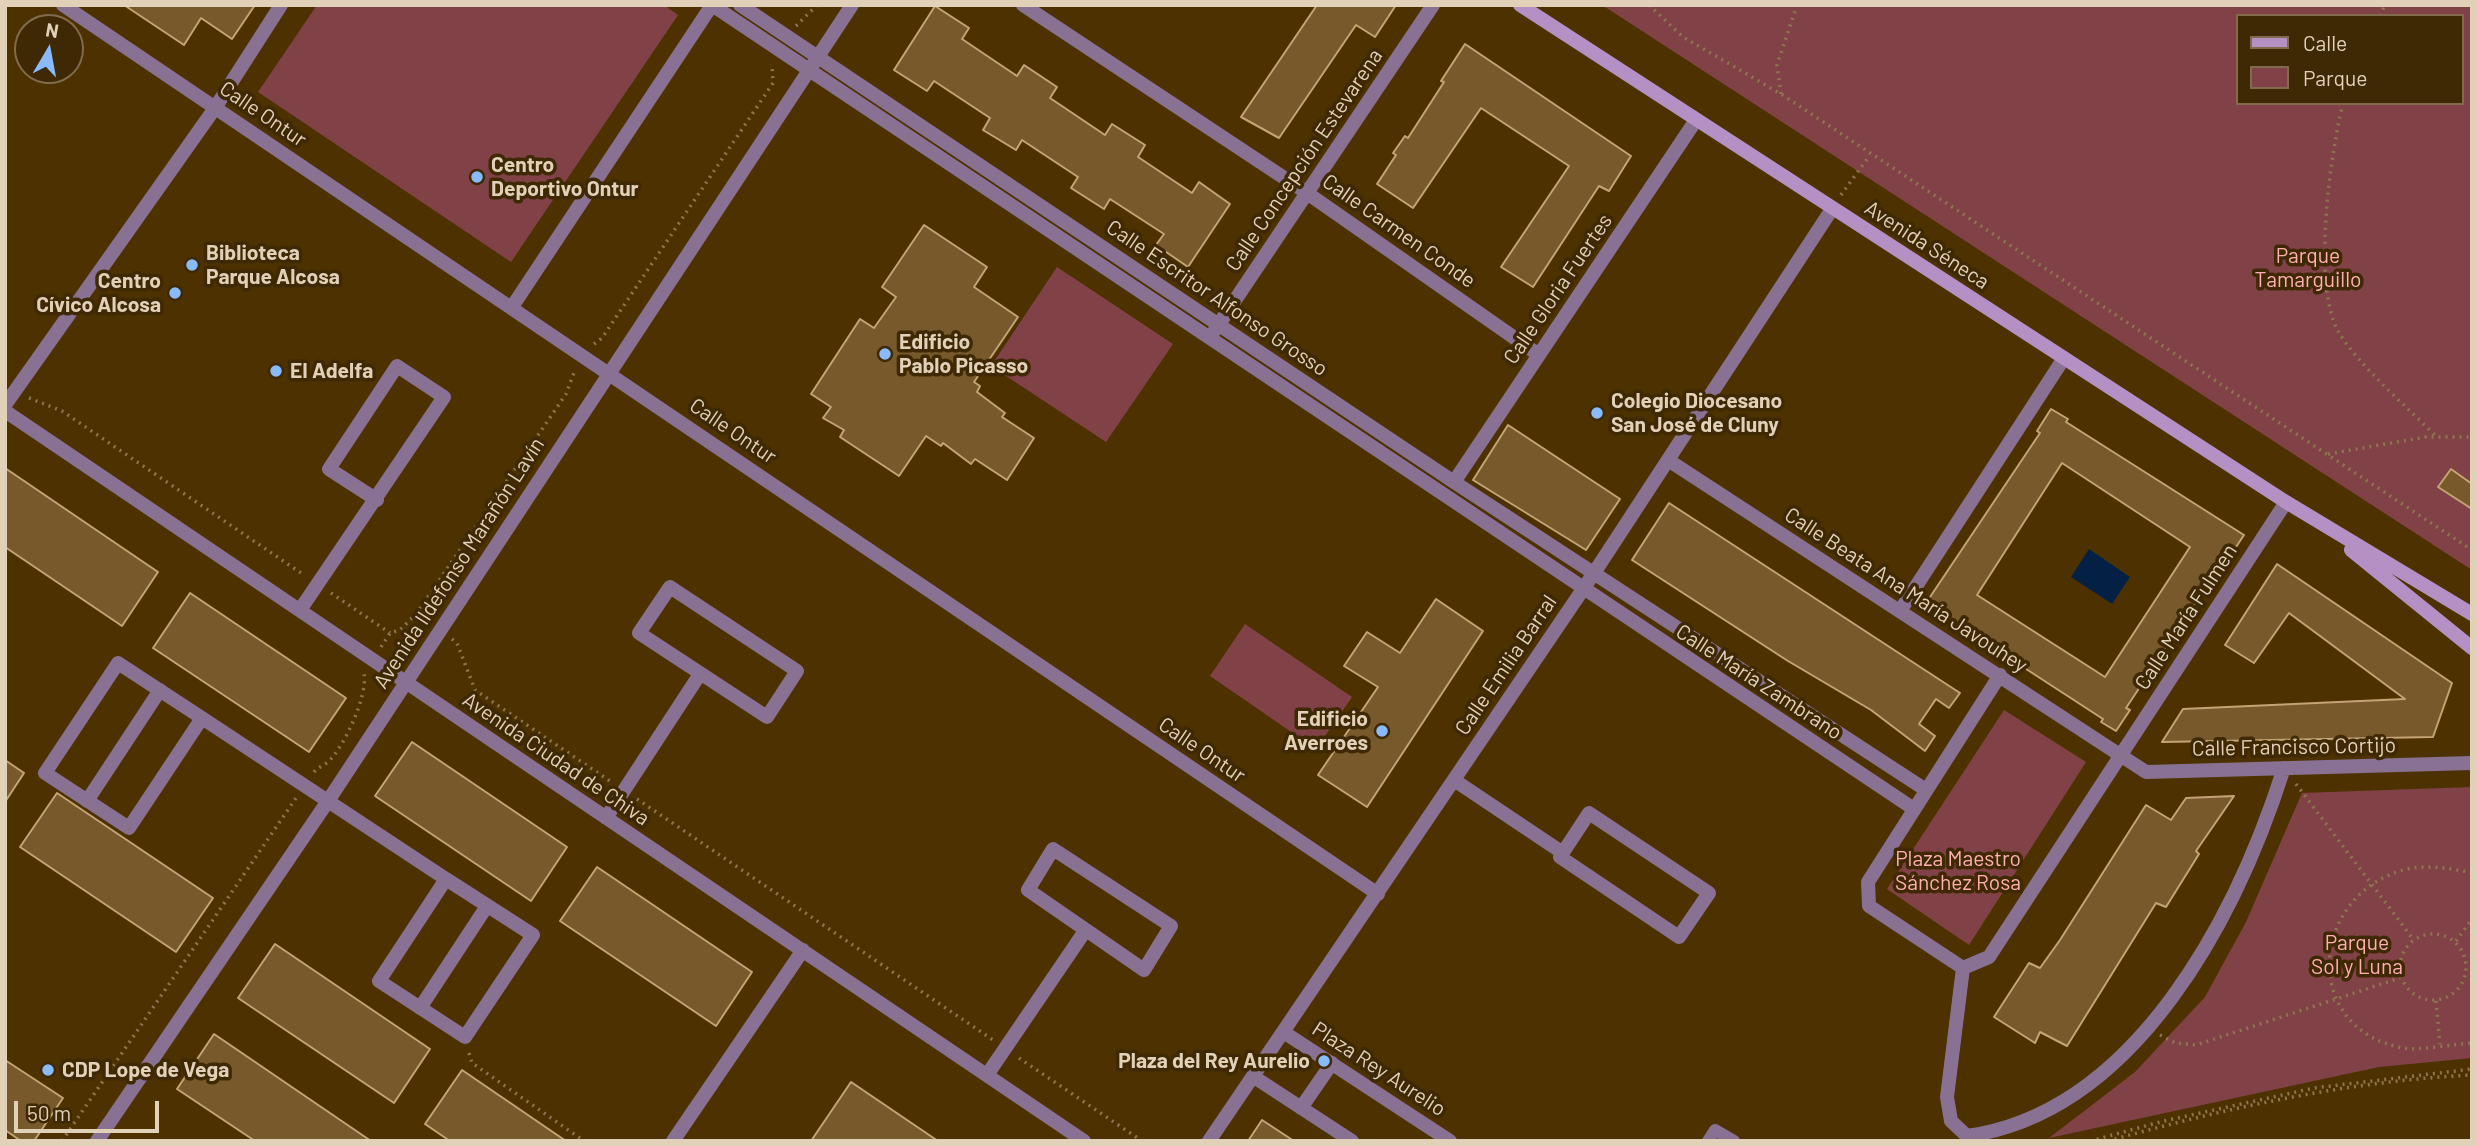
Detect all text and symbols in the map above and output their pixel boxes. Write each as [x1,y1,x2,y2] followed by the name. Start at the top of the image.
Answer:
[14,14,84,84] north arrow
[2236,14,2463,105] legend
[44,17,61,42] text: N
[2303,30,2347,55] text: Calle
[1220,44,1388,276] street label: Calle Concepción Estevarena
[2303,65,2368,90] text: Parque
[215,76,311,152] street label: Calle Ontur
[491,152,639,202] place label: Centro Deportivo Ontur
[469,169,485,185] marker: Centro Deportivo Ontur
[1318,169,1480,293] street label: Calle Carmen Conde
[1860,195,1994,295] street label: Avenida Séneca
[1498,209,1618,369] street label: Calle Gloria Fuertes
[1102,214,1332,382] street label: Calle Escritor Alfonso Grosso
[206,240,340,290] place label: Biblioteca Parque Alcosa
[2255,243,2361,293] park label: Parque Tamarguillo
[184,257,200,273] marker: Biblioteca Parque Alcosa
[36,268,161,318] place label: Centro Cívico Alcosa
[167,285,183,301] marker: Centro Cívico Alcosa
[899,329,1028,379] place label: Edificio Pablo Picasso
[877,346,893,362] marker: Edificio Pablo Picasso
[290,358,373,384] place label: EI Adelfa
[268,363,284,379] marker: EI Adelfa
[1611,388,1782,438] place label: Colegio Diocesano San José de Cluny
[685,393,781,469] street label: Calle Ontur
[1589,405,1605,421] marker: Colegio Diocesano San José de Cluny
[368,433,550,693] street label: Avenida Ildefonso Marañón Lavín
[1780,502,2032,678] street label: Calle Beata Ana María Javouhey
[2130,539,2242,695] street label: Calle María Fulmen
[1450,590,1562,740] street label: Calle Emilia Barral
[1671,619,1847,745] street label: Calle María Zambrano
[458,687,654,831] street label: Avenida Ciudad de Chiva
[1284,706,1368,756] place label: Edificio Averroes
[1154,712,1250,788] street label: Calle Ontur
[1374,723,1390,739] marker: Edificio Averroes
[2192,733,2396,761] street label: Calle Francisco Cortijo
[1895,846,2021,896] park label: Plaza Maestro Sánchez Rosa
[2311,930,2403,980] park label: Parque Sol y Luna
[1307,1016,1451,1122] street label: Plaza Rey Aurelio
[1118,1048,1310,1074] place label: Plaza del Rey Aurelio
[1316,1053,1332,1069] marker: Plaza del Rey Aurelio
[62,1057,229,1083] place label: CDP Lope de Vega
[40,1062,56,1078] marker: CDP Lope de Vega
[18,1086,163,1130] scale bar
[27,1100,71,1125] text: 50 m

